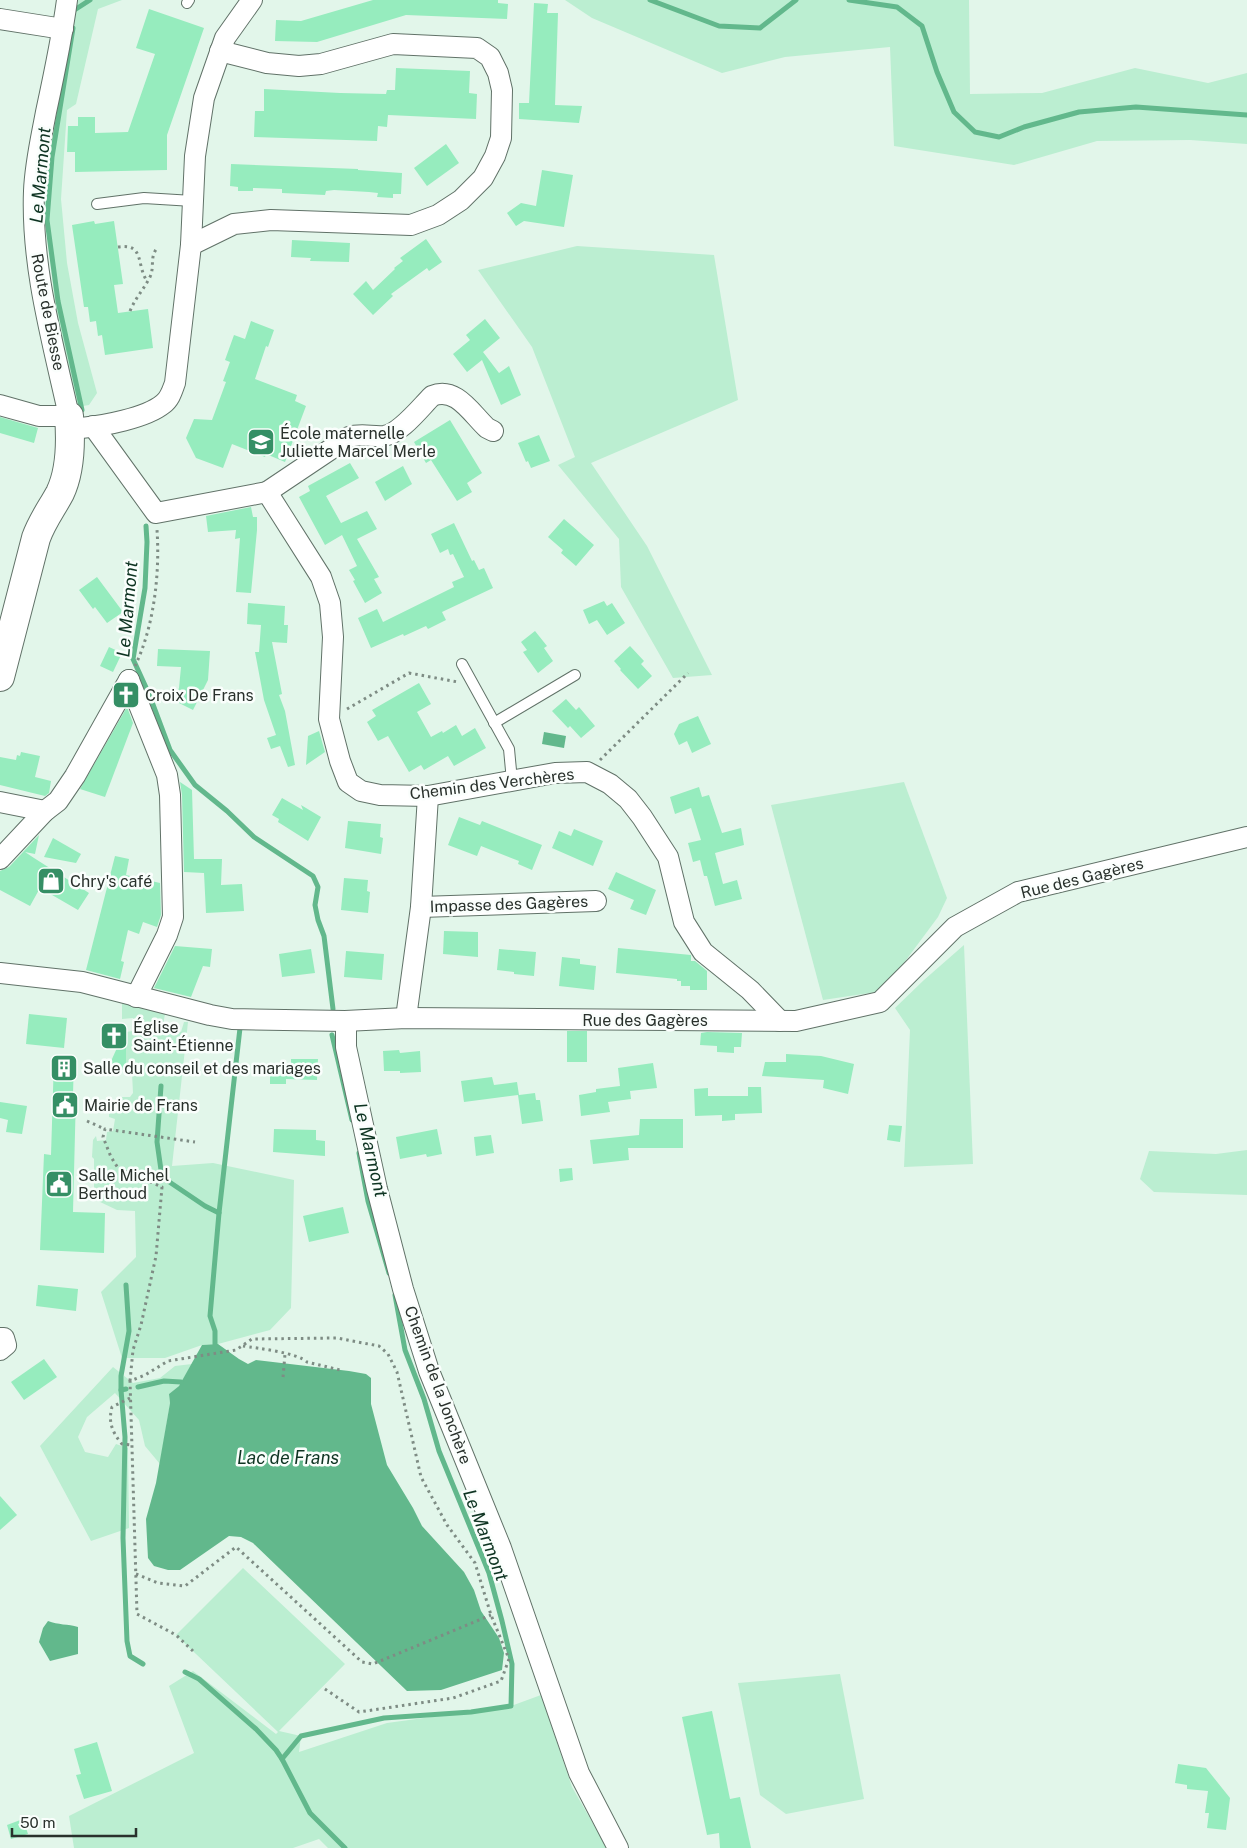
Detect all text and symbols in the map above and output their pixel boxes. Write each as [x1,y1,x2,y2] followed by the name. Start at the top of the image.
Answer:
[25,126,55,224] water label: Le Marmont
[27,252,69,372] street label: Route de Biesse
[280,423,436,461] place label: École maternelle Juliette Marcel Merle
[246,427,276,457] school or university icon: École maternelle Juliette Marcel Merle
[112,560,142,658] water label: Le Marmont
[111,680,141,710] church icon: Croix De Frans
[145,686,254,705] place label: Croix De Frans
[409,764,575,804] street label: Chemin des Verchères
[1019,854,1145,902] street label: Rue des Gagères
[36,866,66,896] shop icon: Chry's café
[70,872,152,891] place label: Chry's café
[430,892,588,916] street label: Impasse des Gagères
[582,1011,708,1030] street label: Rue des Gagères
[133,1017,234,1055] place label: Église Saint-Étienne
[99,1021,129,1051] church icon: Église Saint-Étienne
[49,1053,79,1083] building icon: Salle du conseil et des mariages
[83,1059,321,1078] place label: Salle du conseil et des mariages
[50,1090,80,1120] public building icon: Mairie de Frans
[84,1096,198,1115] place label: Mairie de Frans
[350,1101,392,1200] water label: Le Marmont
[78,1166,169,1203] place label: Salle Michel Berthoud
[44,1169,74,1199] public building icon: Salle Michel Berthoud
[401,1303,475,1467] street label: Chemin de la Jonchère
[237,1447,339,1468] water label: Lac de Frans
[459,1486,513,1584] water label: Le Marmont
[12,1806,136,1838] scale bar
[20,1814,55,1831] text: 50 m

